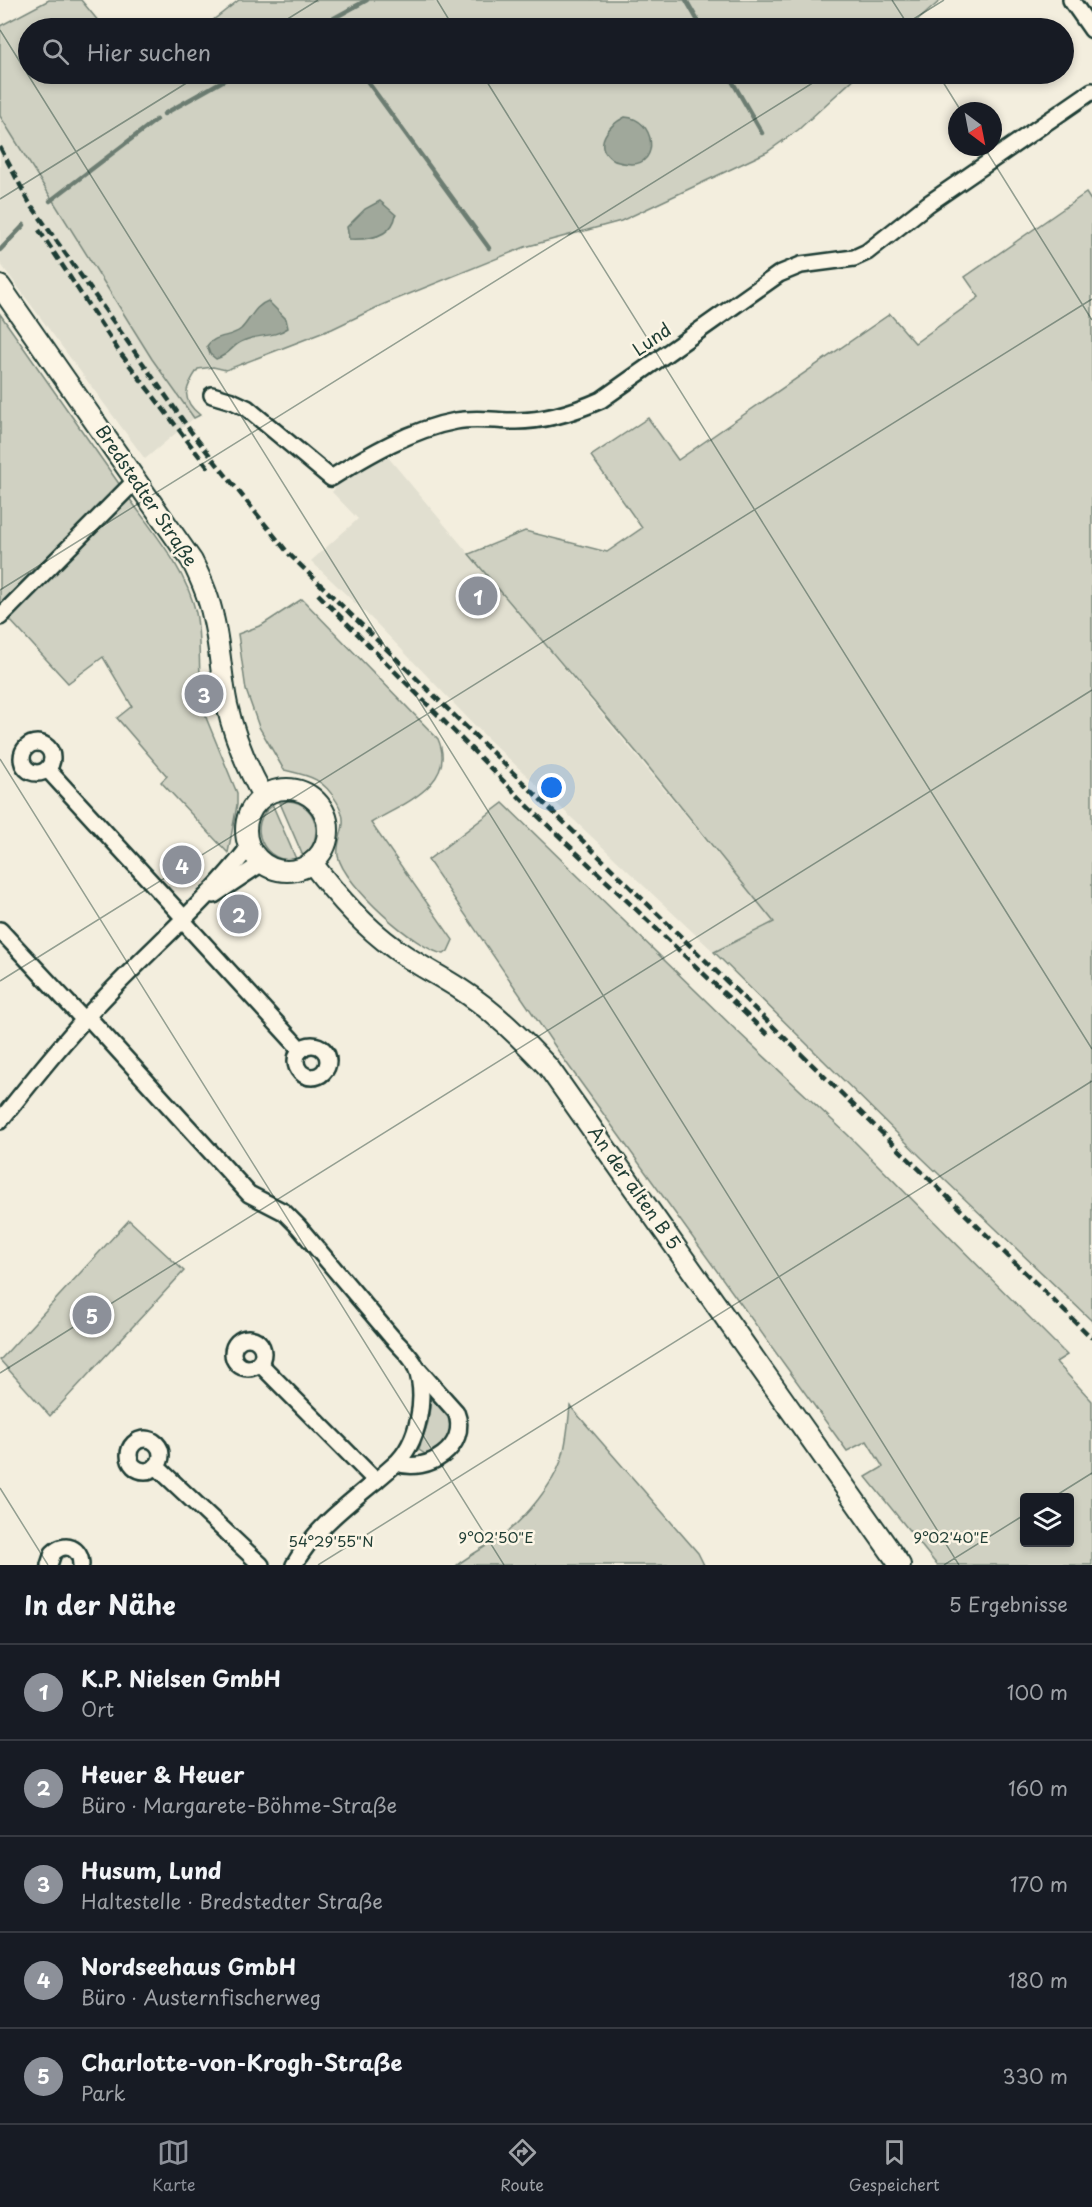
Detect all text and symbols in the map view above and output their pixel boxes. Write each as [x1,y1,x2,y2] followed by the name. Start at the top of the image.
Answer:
[18,18,1074,84] search box
[39,35,72,68] icon: search
[87,35,211,68] text: Hier suchen
[948,102,1002,156] north arrow
[626,316,676,362] street label: Lund
[90,419,205,571] street label: Bredstedter Straße
[458,574,498,618] pin: 1
[184,672,224,716] pin: 3
[537,773,566,802] your location
[162,842,201,888] pin: 4
[220,892,258,936] pin: 2
[582,1120,688,1255] street label: An der alten B 5
[72,1292,112,1338] pin: 5
[1020,1493,1074,1547] map controls
[1020,1493,1074,1547] button: layers
[458,1525,534,1548] text: 9°02'50"E
[913,1525,989,1548] text: 9°02'40"E
[288,1529,374,1552] text: 54°29'55"N
[24,1585,176,1624] text: In der Nähe
[949,1589,1068,1619] text: 5 Ergebnisse
[81,1661,281,1694] text: K.P. Nielsen GmbH
[39,1677,48,1707] text: 1
[1007,1677,1068,1707] text: 100 m
[81,1694,114,1724] text: Ort
[81,1757,244,1790] text: Heuer & Heuer
[36,1773,51,1803] text: 2
[1008,1773,1068,1803] text: 160 m
[81,1790,397,1820] text: Büro · Margarete-Böhme-Straße
[81,1853,221,1886] text: Husum, Lund
[37,1869,50,1899] text: 3
[1010,1869,1068,1899] text: 170 m
[81,1886,383,1916] text: Haltestelle · Bredstedter Straße
[81,1949,296,1982] text: Nordseehaus GmbH
[37,1965,50,1995] text: 4
[1008,1965,1068,1995] text: 180 m
[81,1982,321,2012] text: Büro · Austernfischerweg
[81,2045,403,2078] text: Charlotte-von-Krogh-Straße
[37,2061,50,2091] text: 5
[1002,2061,1068,2091] text: 330 m
[81,2078,126,2108] text: Park
[152,2136,196,2196] tab: Karte
[500,2136,544,2196] tab: Route
[849,2136,940,2196] tab: Gespeichert

